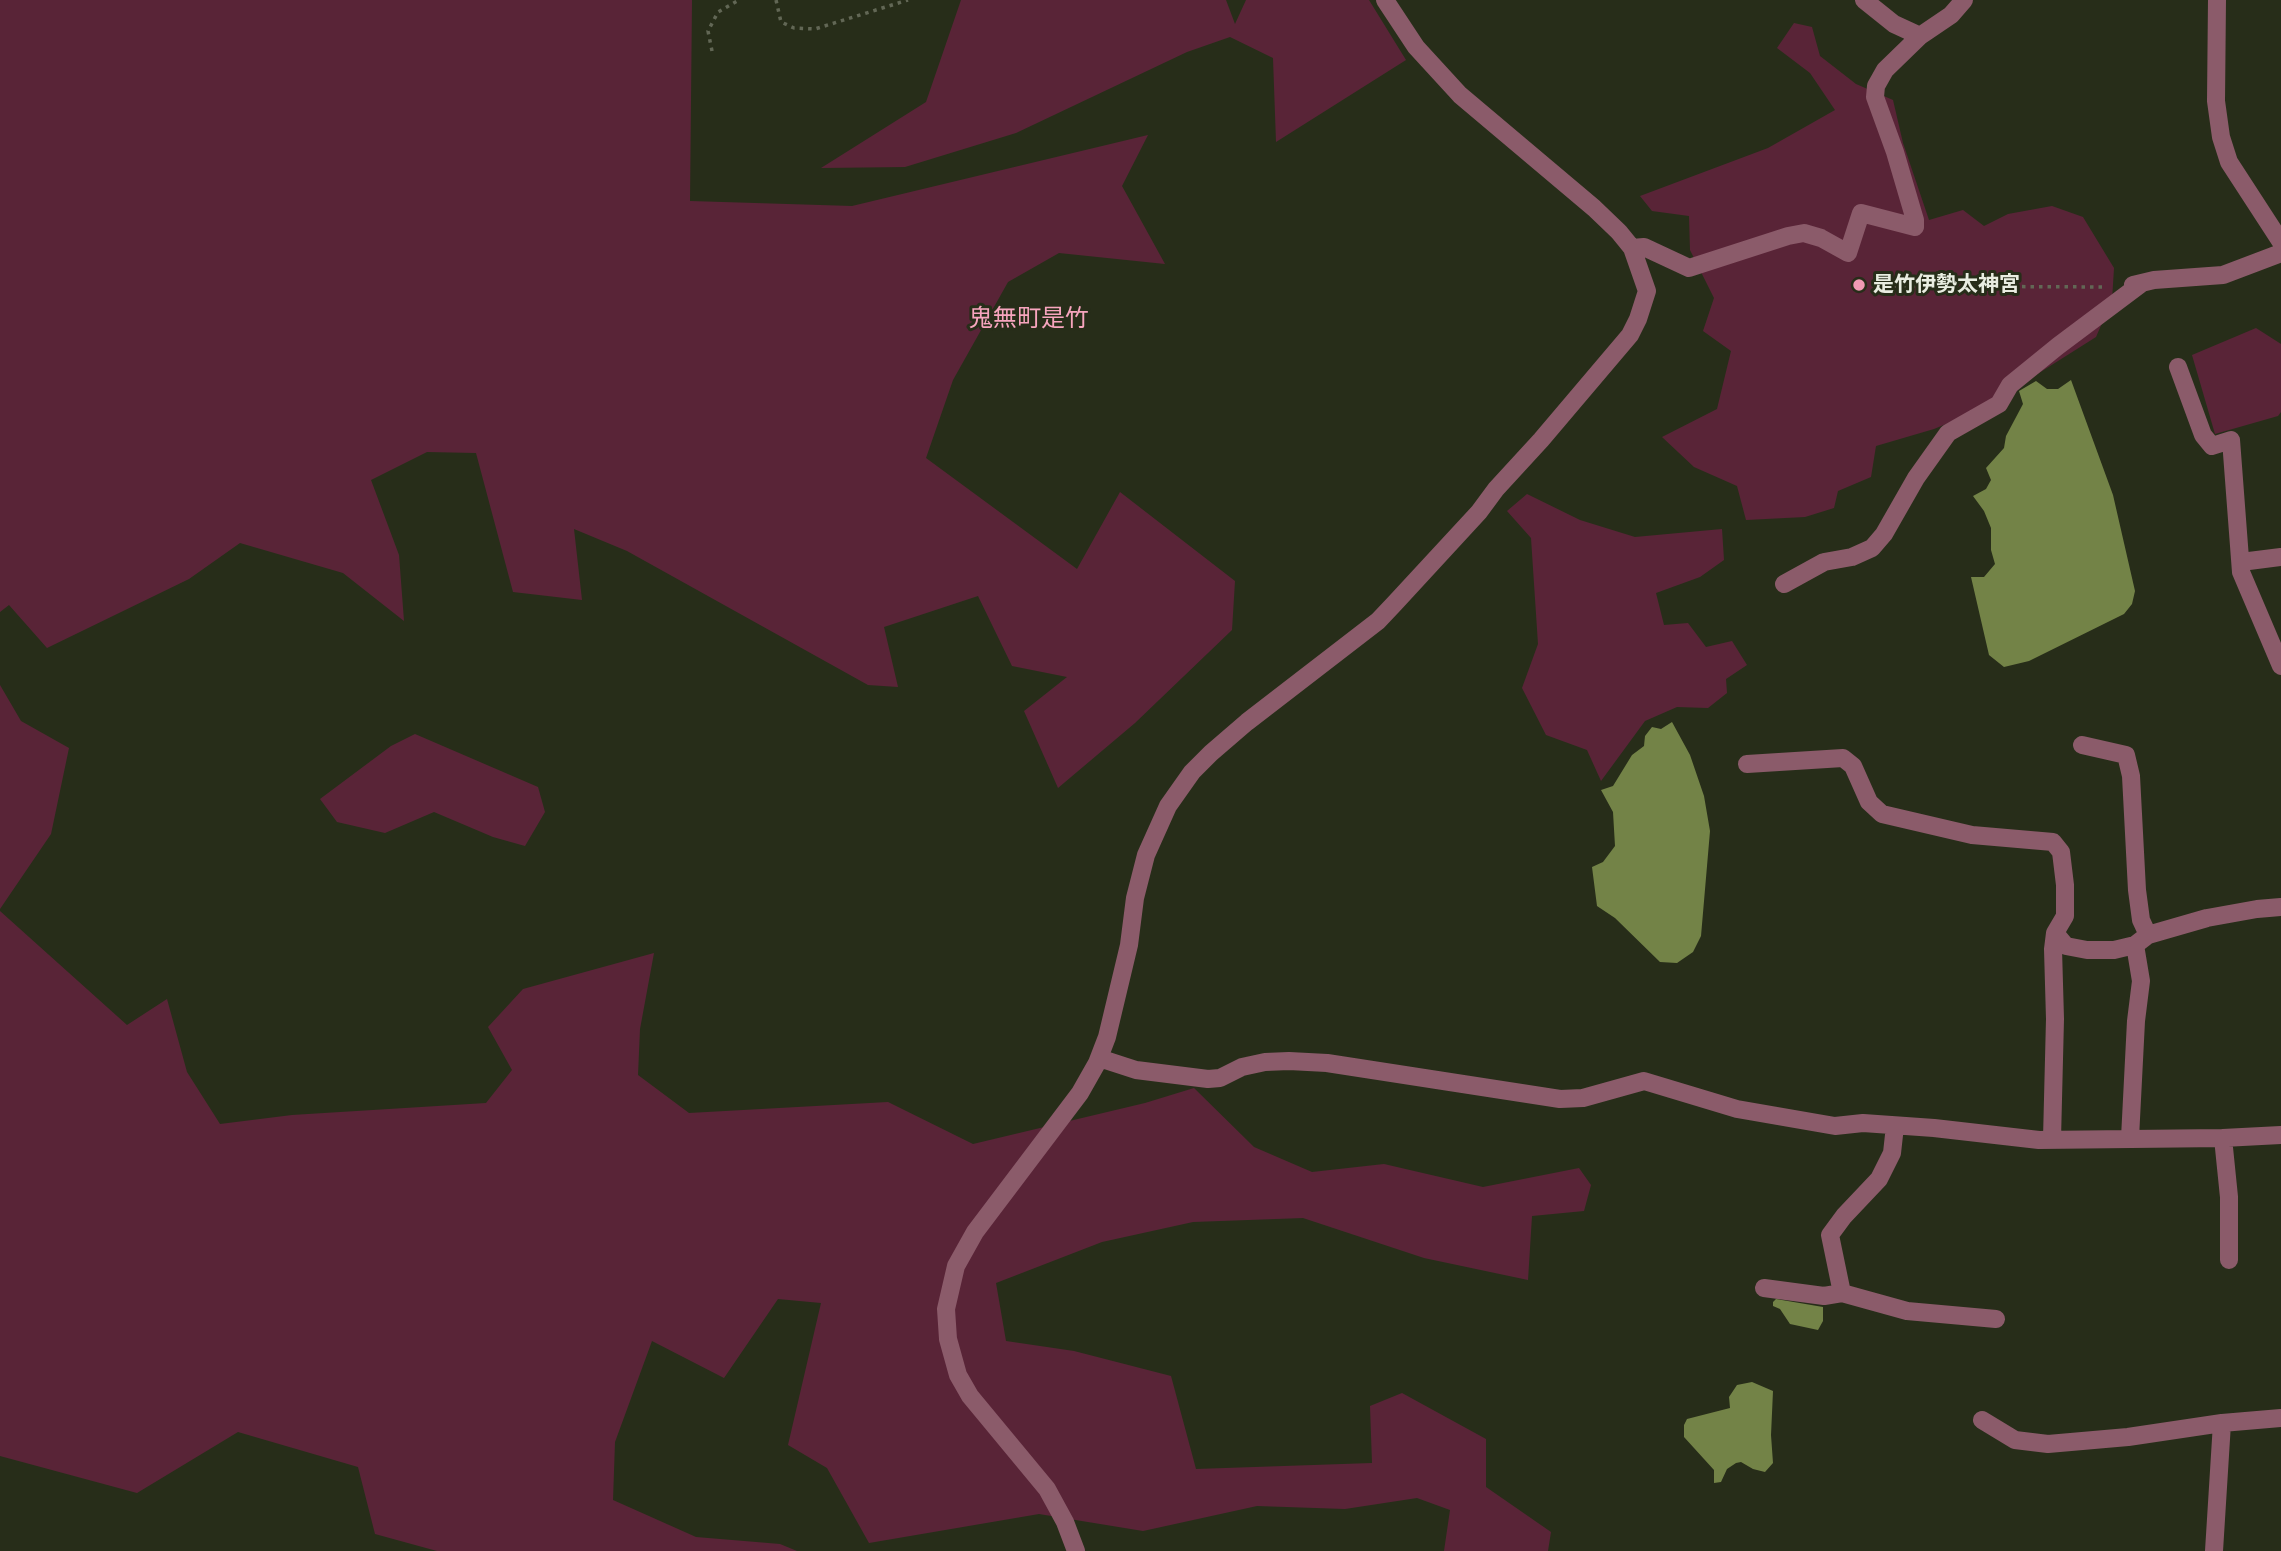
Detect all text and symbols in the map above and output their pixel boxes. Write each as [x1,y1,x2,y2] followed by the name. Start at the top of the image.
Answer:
[1873,272,2020,298] place label: 是竹伊勢太神宮
[1851,277,1867,293] marker: 是竹伊勢太神宮
[969,305,1089,333] district label: 鬼無町是竹

